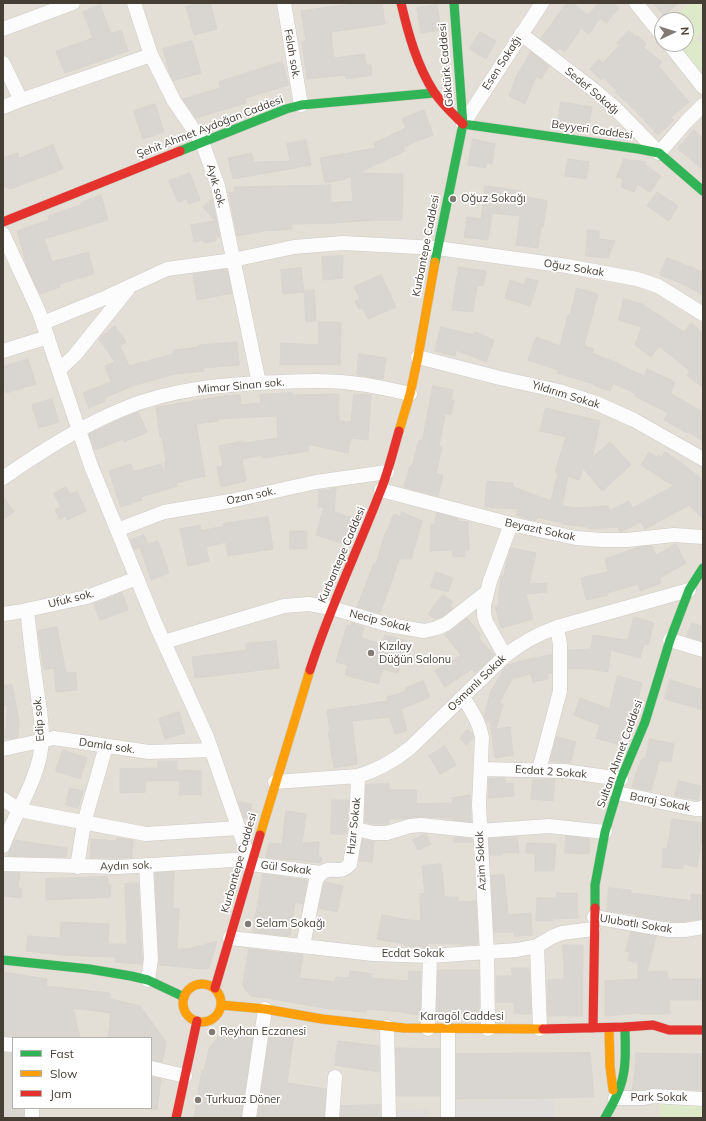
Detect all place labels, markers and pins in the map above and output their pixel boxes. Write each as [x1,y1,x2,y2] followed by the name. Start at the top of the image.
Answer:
[461,192,526,206] place label: Oğuz Sokağı
[448,194,458,204] marker: Oğuz Sokağı
[379,640,451,666] place label: Kızılay Düğün Salonu
[366,648,376,658] marker: Kızılay Düğün Salonu
[256,917,325,931] place label: Selam Sokağı
[243,919,253,929] marker: Selam Sokağı
[220,1025,306,1039] place label: Reyhan Eczanesi
[207,1027,217,1037] marker: Reyhan Eczanesi
[206,1093,280,1107] place label: Turkuaz Döner
[193,1095,203,1105] marker: Turkuaz Döner

